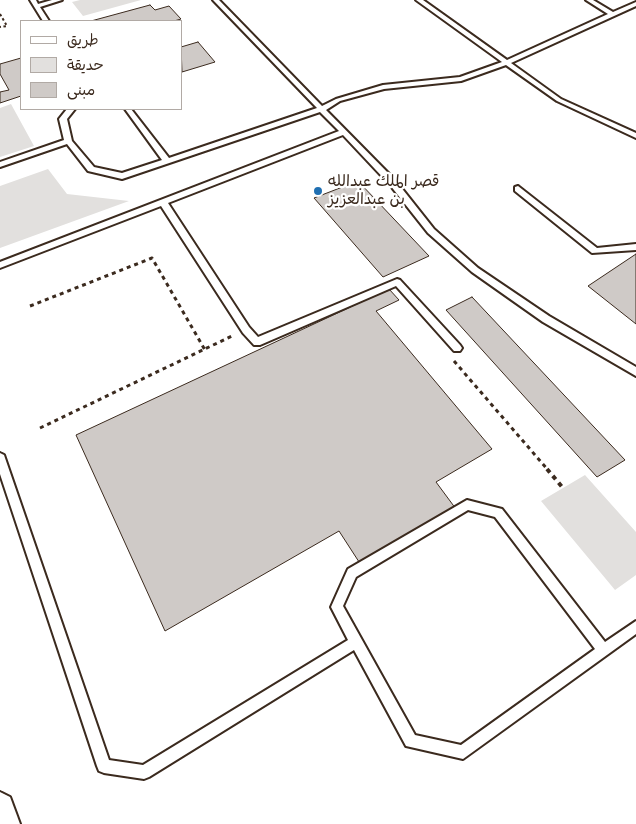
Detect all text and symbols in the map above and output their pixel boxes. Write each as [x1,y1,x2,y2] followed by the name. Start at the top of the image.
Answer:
[20,20,182,110] legend
[67,27,99,53] text: طريق
[67,52,104,78] text: حديقة
[67,77,95,103] text: مبنى
[328,172,439,210] place label: قصر الملك عبدالله بن عبدالعزيز
[312,185,324,197] marker: قصر الملك عبدالله بن عبدالعزيز

